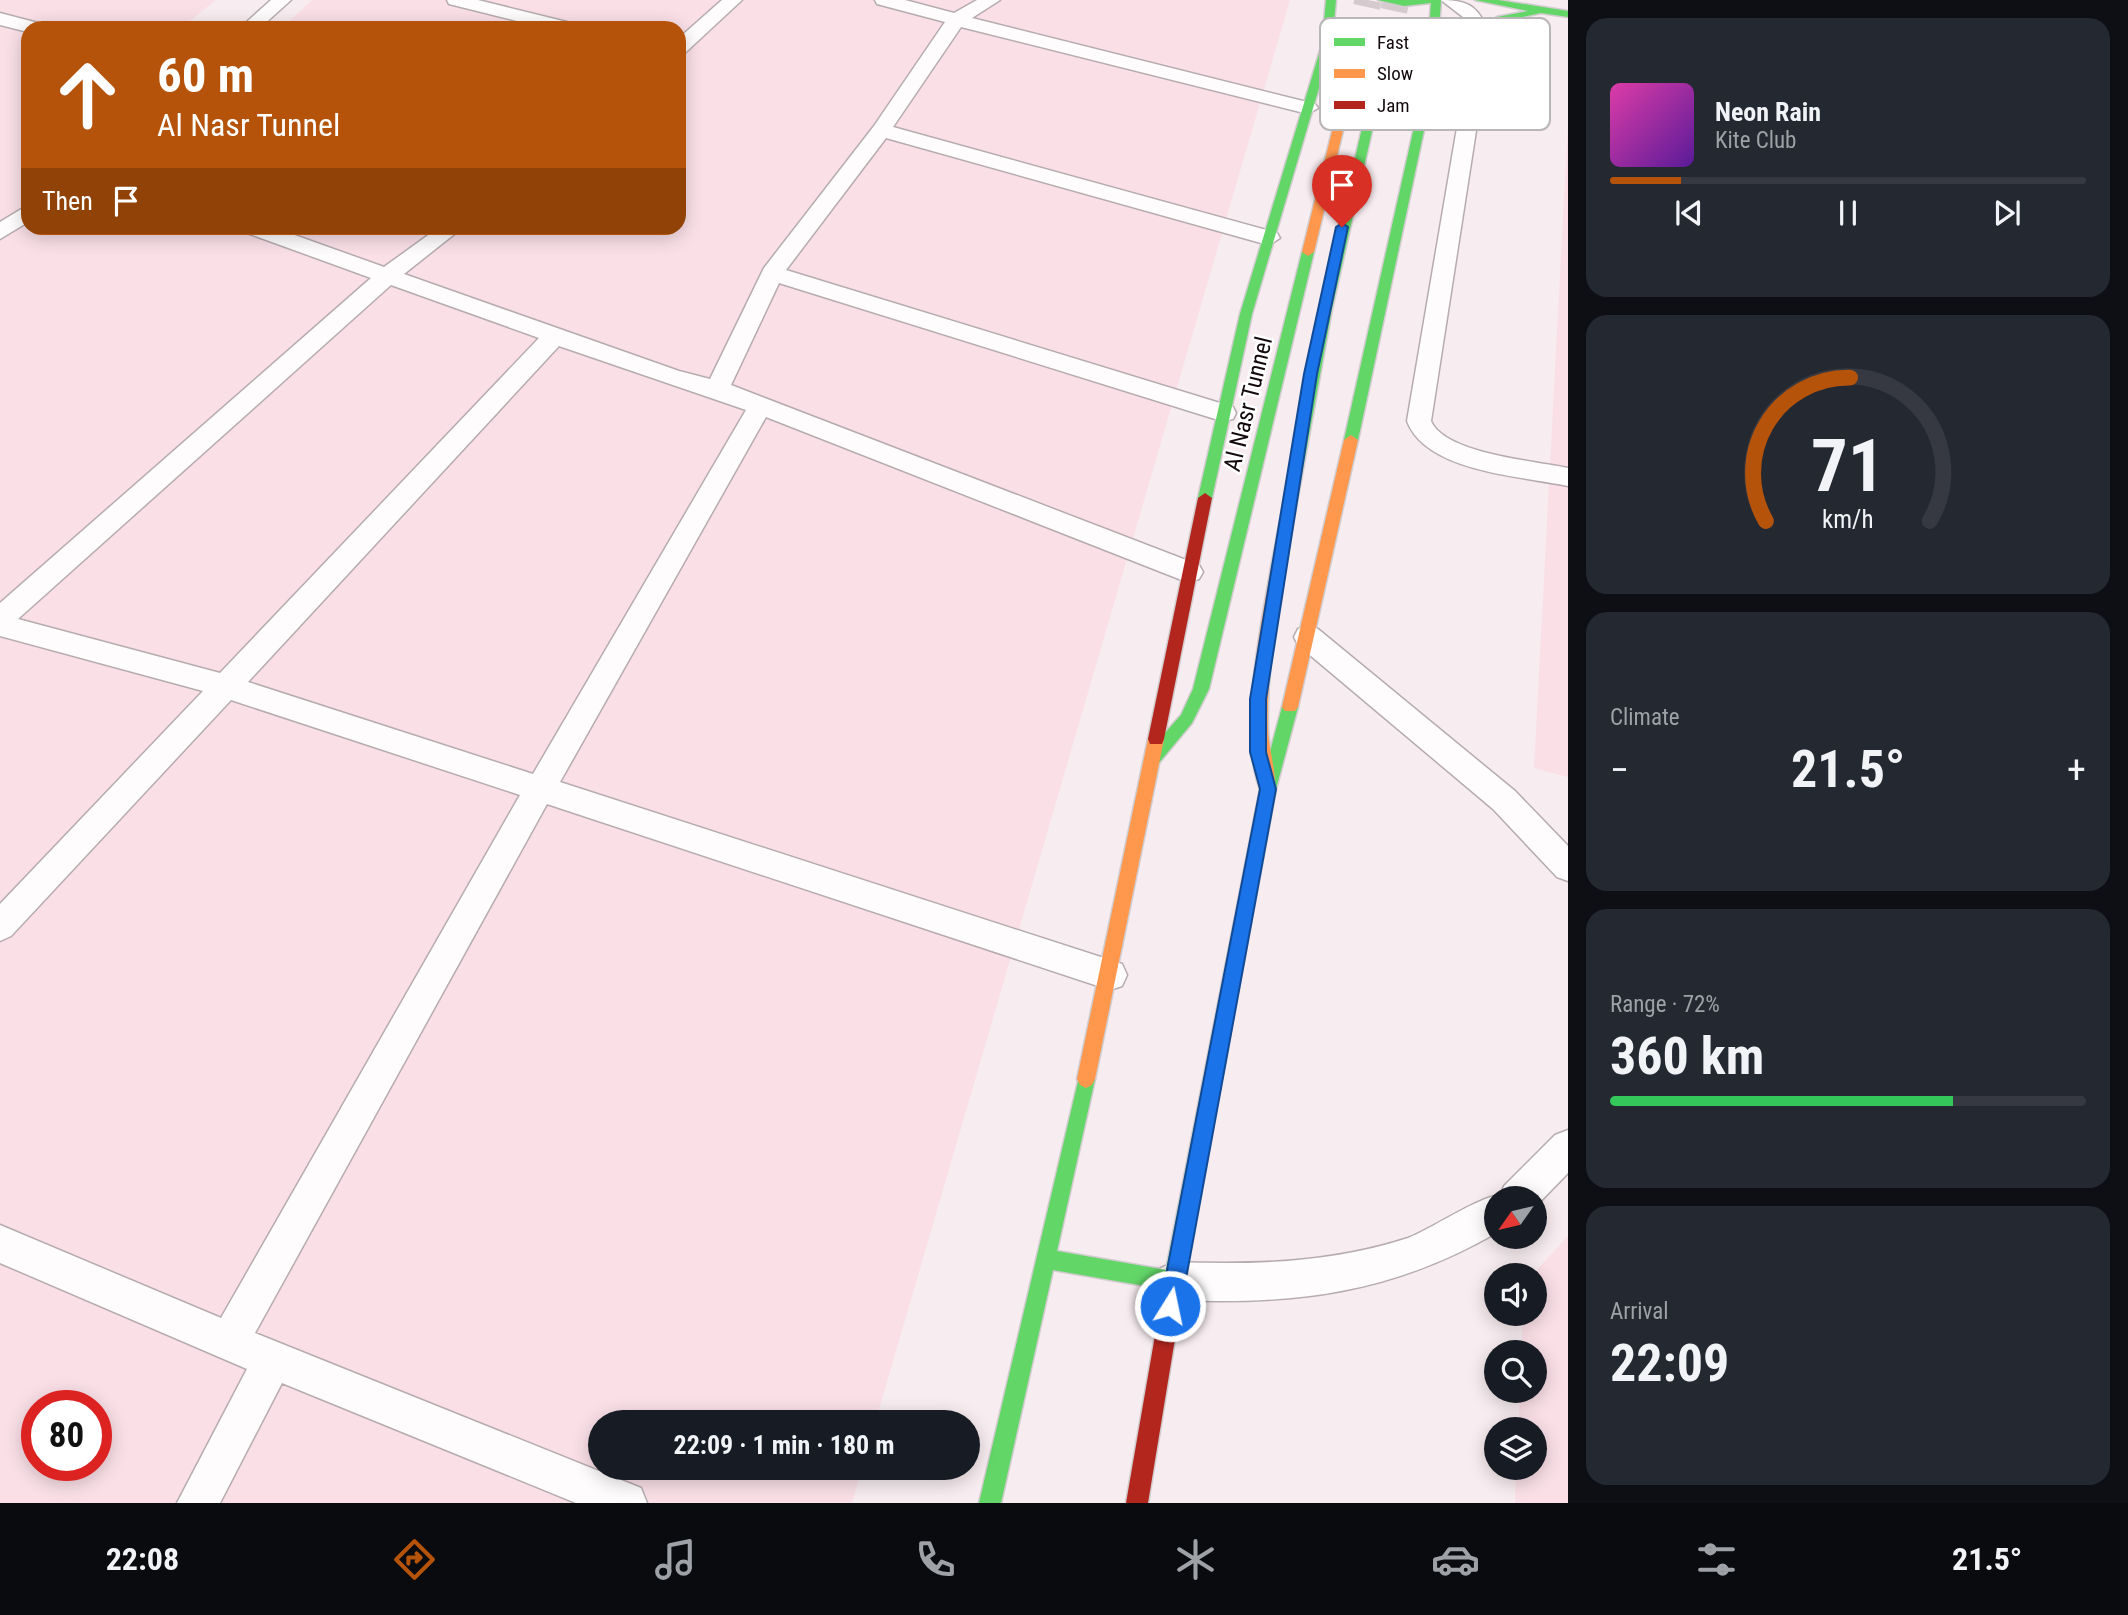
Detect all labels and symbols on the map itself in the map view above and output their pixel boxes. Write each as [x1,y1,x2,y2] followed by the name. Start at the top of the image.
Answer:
[1320,18,1550,130] legend
[1377,31,1409,54] text: Fast
[1377,62,1413,85] text: Slow
[1377,94,1410,117] text: Jam
[1312,155,1372,227] pin
[1218,334,1278,474] street label: Al Nasr Tunnel
[1484,1186,1547,1250] north arrow
[1133,1269,1207,1343] position arrow
[21,1390,112,1481] speed limit sign: 80

